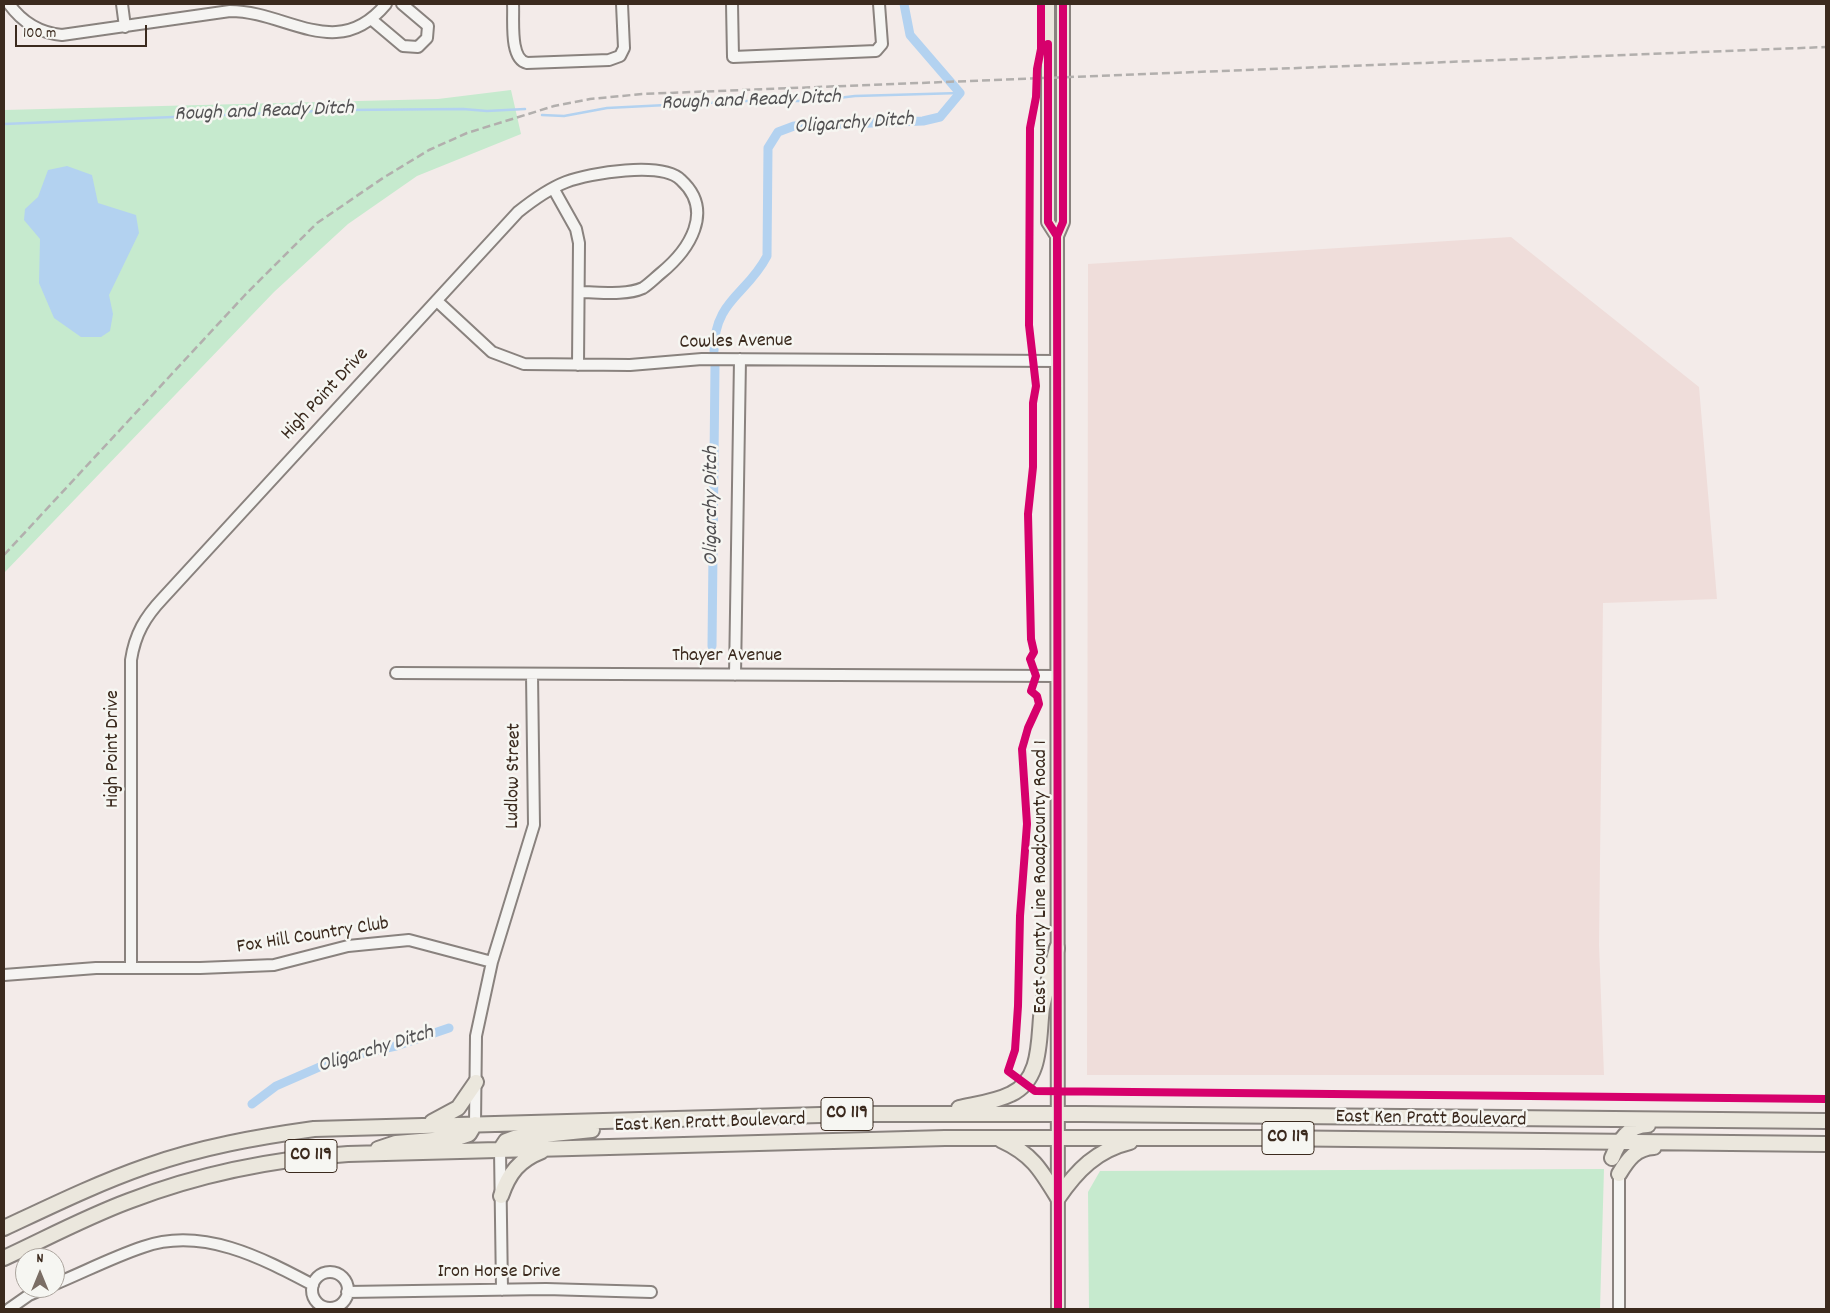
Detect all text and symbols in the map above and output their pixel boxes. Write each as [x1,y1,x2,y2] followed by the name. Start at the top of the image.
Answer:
[18,15,150,47] scale bar
[23,23,56,45] text: 100 m
[661,86,841,118] water label: Rough and Ready Ditch
[174,97,354,129] water label: Rough and Ready Ditch
[793,108,915,142] water label: Oligarchy Ditch
[679,330,793,356] street label: Cowles Avenue
[277,344,375,446] street label: High Point Drive
[700,446,726,566] water label: Oligarchy Ditch
[672,645,782,669] street label: Thayer Avenue
[102,690,126,808] street label: High Point Drive
[502,723,528,829] street label: Ludlow Street
[1030,740,1054,1014] street label: East County Line Road;County Road 1
[235,913,391,961] street label: Fox Hill Country Club
[315,1021,437,1081] water label: Oligarchy Ditch
[821,1098,873,1130] road number: CO 119
[1335,1106,1527,1134] street label: East Ken Pratt Boulevard
[614,1109,806,1139] street label: East Ken Pratt Boulevard
[1262,1122,1314,1154] road number: CO 119
[285,1140,337,1172] road number: CO 119
[15,1248,65,1298] north arrow
[37,1249,43,1269] text: N
[437,1261,561,1285] street label: Iron Horse Drive

